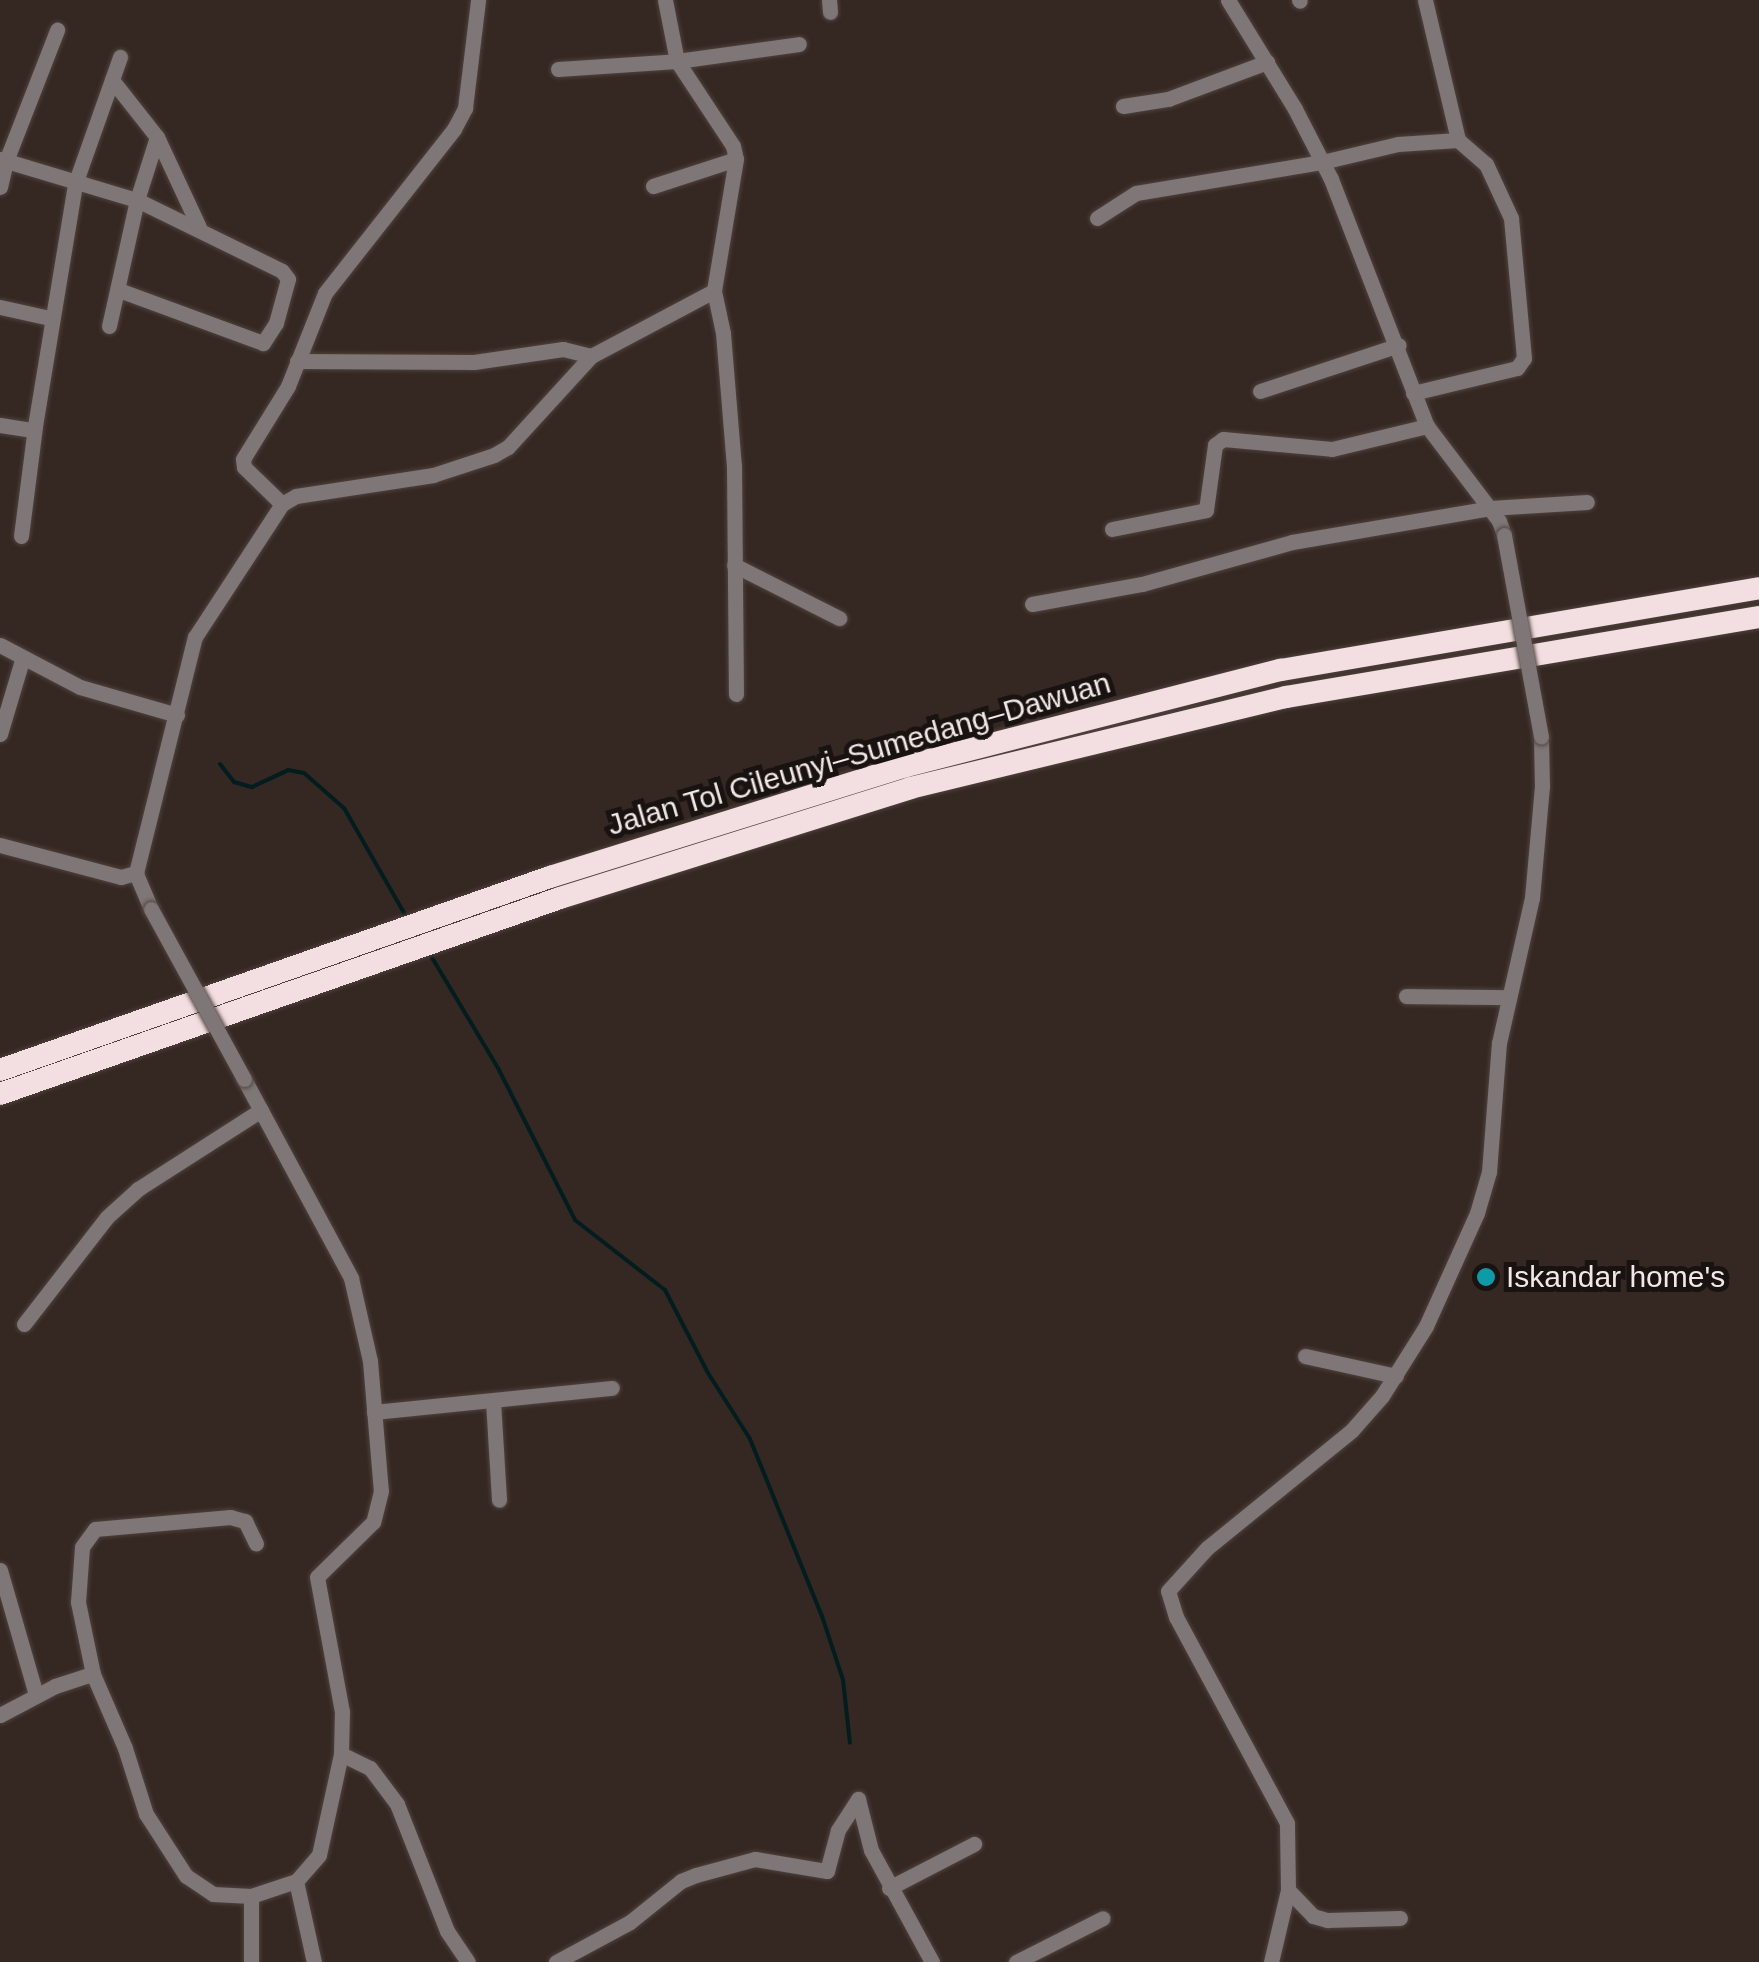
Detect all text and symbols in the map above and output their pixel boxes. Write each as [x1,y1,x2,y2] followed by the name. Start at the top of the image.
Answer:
[603,665,1115,843] street label: Jalan Tol Cileunyi–Sumedang–Dawuan
[1506,1259,1725,1295] place label: Iskandar home's
[1475,1266,1497,1288] marker: Iskandar home's

